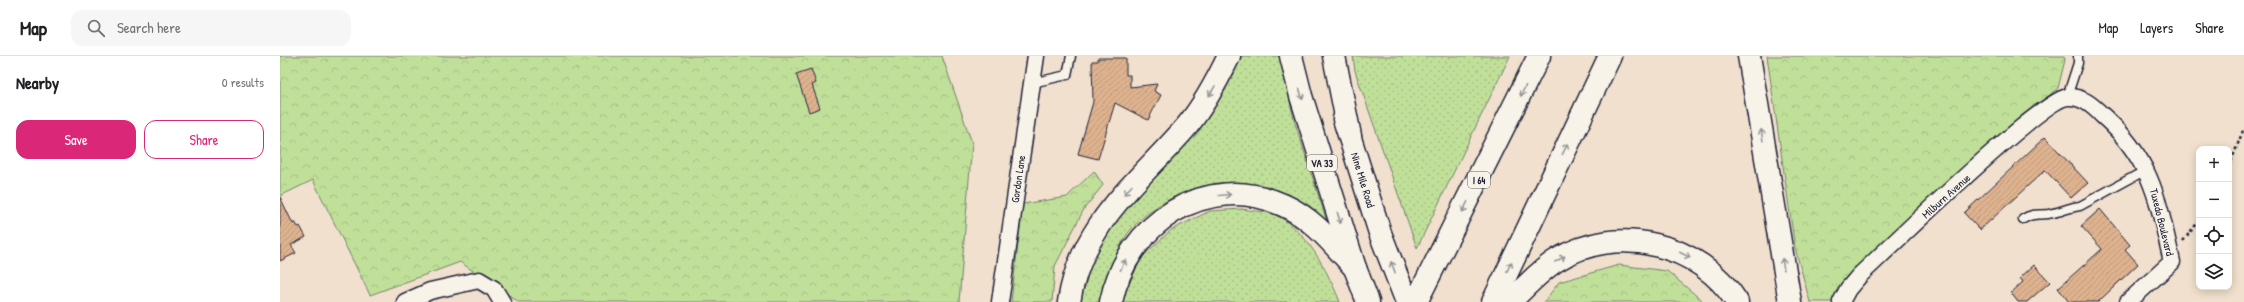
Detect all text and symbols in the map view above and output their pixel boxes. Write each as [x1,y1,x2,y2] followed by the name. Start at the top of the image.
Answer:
[71,10,351,46] search box
[20,15,47,41] text: Map
[85,17,107,39] icon: search
[117,17,181,38] text: Search here
[2098,18,2118,37] text: Map
[2140,18,2173,37] text: Layers
[2195,18,2224,37] text: Share
[16,71,59,94] text: Nearby
[222,73,264,91] text: 0 results
[1207,85,1215,97] one-way arrow
[1519,85,1526,97] one-way arrow
[1297,87,1305,100] one-way arrow
[16,120,136,159] button: Save
[144,120,264,159] button: Share
[1758,129,1766,142] one-way arrow
[1562,144,1569,156] one-way arrow
[2196,146,2232,290] map controls
[2196,146,2232,182] button: +
[1348,151,1378,210] street label: Nine Mile Road
[1008,154,1028,204] street label: Gordon Lane
[1307,155,1337,171] road number: VA 33
[1919,170,1974,221] street label: Milburn Avenue
[1468,172,1490,188] road number: I 64
[2196,182,2232,218] button: −
[1123,185,1133,195] one-way arrow
[2147,187,2177,258] street label: Tuxedo Boulevard
[1218,192,1231,199] one-way arrow
[1460,201,1468,213] one-way arrow
[1336,211,1343,224] one-way arrow
[2196,218,2232,254] button: locate
[1679,252,1691,259] one-way arrow
[2196,254,2232,290] button: layers
[1554,255,1566,263] one-way arrow
[1779,257,1787,270] one-way arrow
[1120,259,1127,271] one-way arrow
[1506,261,1513,273] one-way arrow
[1389,262,1397,274] one-way arrow

